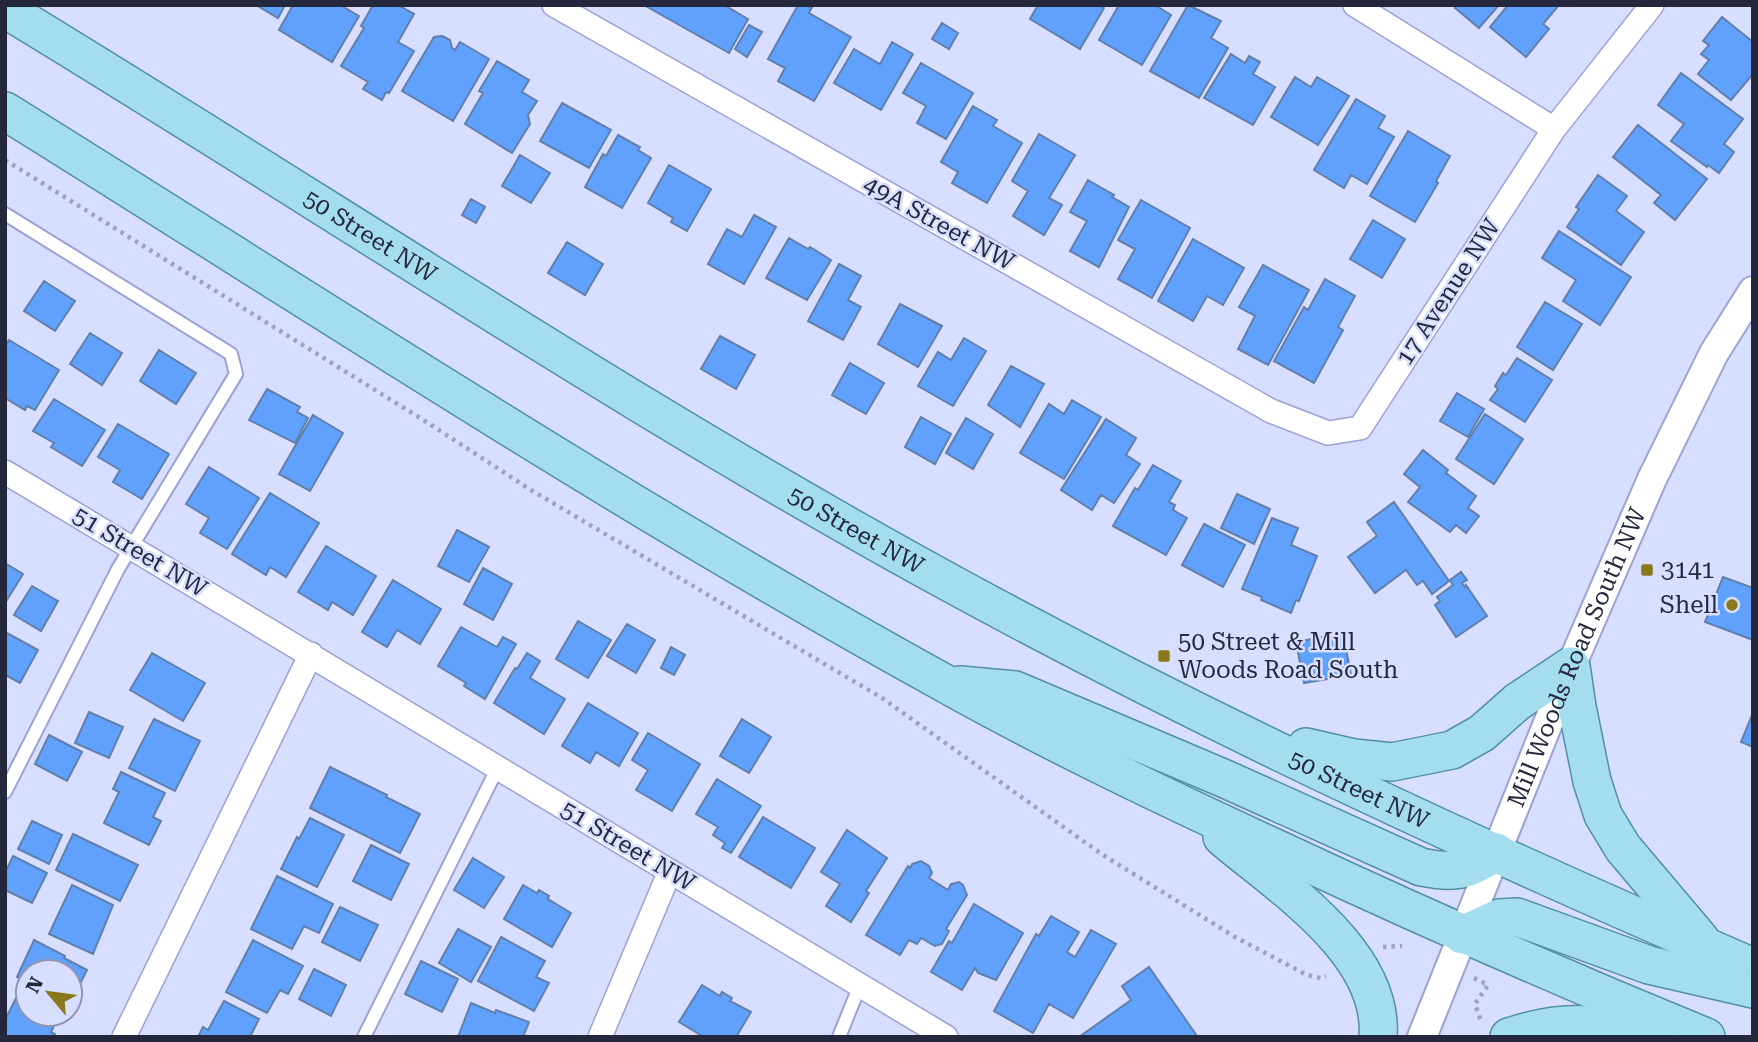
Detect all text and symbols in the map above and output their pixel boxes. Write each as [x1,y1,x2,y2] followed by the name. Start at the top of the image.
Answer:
[859,170,1020,276] street label: 49A Street NW
[299,184,442,289] street label: 50 Street NW
[1390,213,1506,370] street label: 17 Avenue NW
[783,481,929,580] street label: 50 Street NW
[68,501,213,603] street label: 51 Street NW
[1502,503,1652,811] street label: Mill Woods Road South NW
[1661,556,1715,584] place label: 3141
[1639,562,1655,578] marker: 3141
[1660,591,1718,619] place label: Shell
[1724,597,1740,613] marker: Shell
[1178,628,1398,684] place label: 50 Street & Mill Woods Road South
[1156,648,1172,664] marker: 50 Street & Mill Woods Road South
[1284,745,1434,835] street label: 50 Street NW
[556,795,701,897] street label: 51 Street NW
[14,958,84,1028] north arrow
[21,973,48,997] text: N

